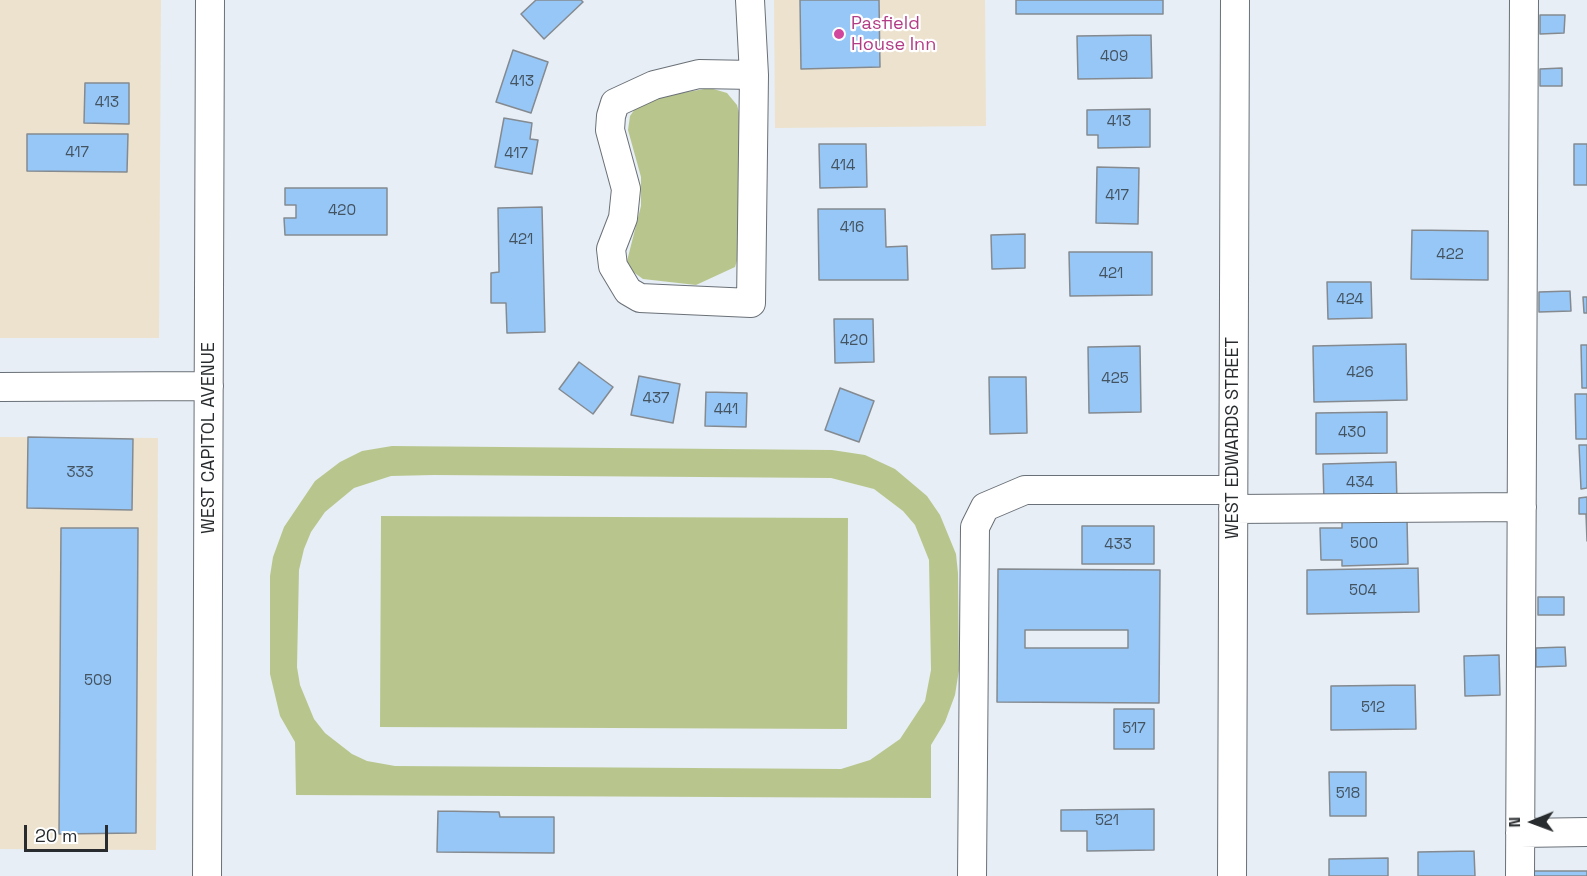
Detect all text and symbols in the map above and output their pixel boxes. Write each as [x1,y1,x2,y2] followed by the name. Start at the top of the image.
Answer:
[851,13,936,56] place label: Pasfield House Inn
[832,27,846,41] marker: Pasfield House Inn
[1100,48,1128,66] house number: 409
[510,73,534,91] house number: 413
[95,94,119,112] house number: 413
[1107,113,1131,131] house number: 413
[65,144,89,162] house number: 417
[504,145,528,163] house number: 417
[831,157,855,175] house number: 414
[1105,187,1129,205] house number: 417
[328,202,356,220] house number: 420
[840,219,864,237] house number: 416
[509,231,533,249] house number: 421
[1436,246,1464,264] house number: 422
[1099,265,1123,283] house number: 421
[1336,291,1364,309] house number: 424
[840,332,868,350] house number: 420
[1222,337,1244,539] street label: WEST EDWARDS STREET
[198,342,220,534] street label: WEST CAPITOL AVENUE
[1346,364,1374,382] house number: 426
[1101,370,1129,388] house number: 425
[643,390,669,408] house number: 437
[714,401,738,419] house number: 441
[1338,424,1366,442] house number: 430
[66,464,94,482] house number: 333
[1346,474,1374,492] house number: 434
[1350,535,1378,553] house number: 500
[1104,536,1132,554] house number: 433
[1349,582,1377,600] house number: 504
[84,672,112,690] house number: 509
[1361,699,1385,717] house number: 512
[1122,720,1146,738] house number: 517
[1336,785,1360,803] house number: 518
[1503,792,1563,852] north arrow
[1095,812,1119,830] house number: 521
[27,813,111,851] scale bar
[1504,817,1525,828] text: N
[35,824,78,847] text: 20 m

